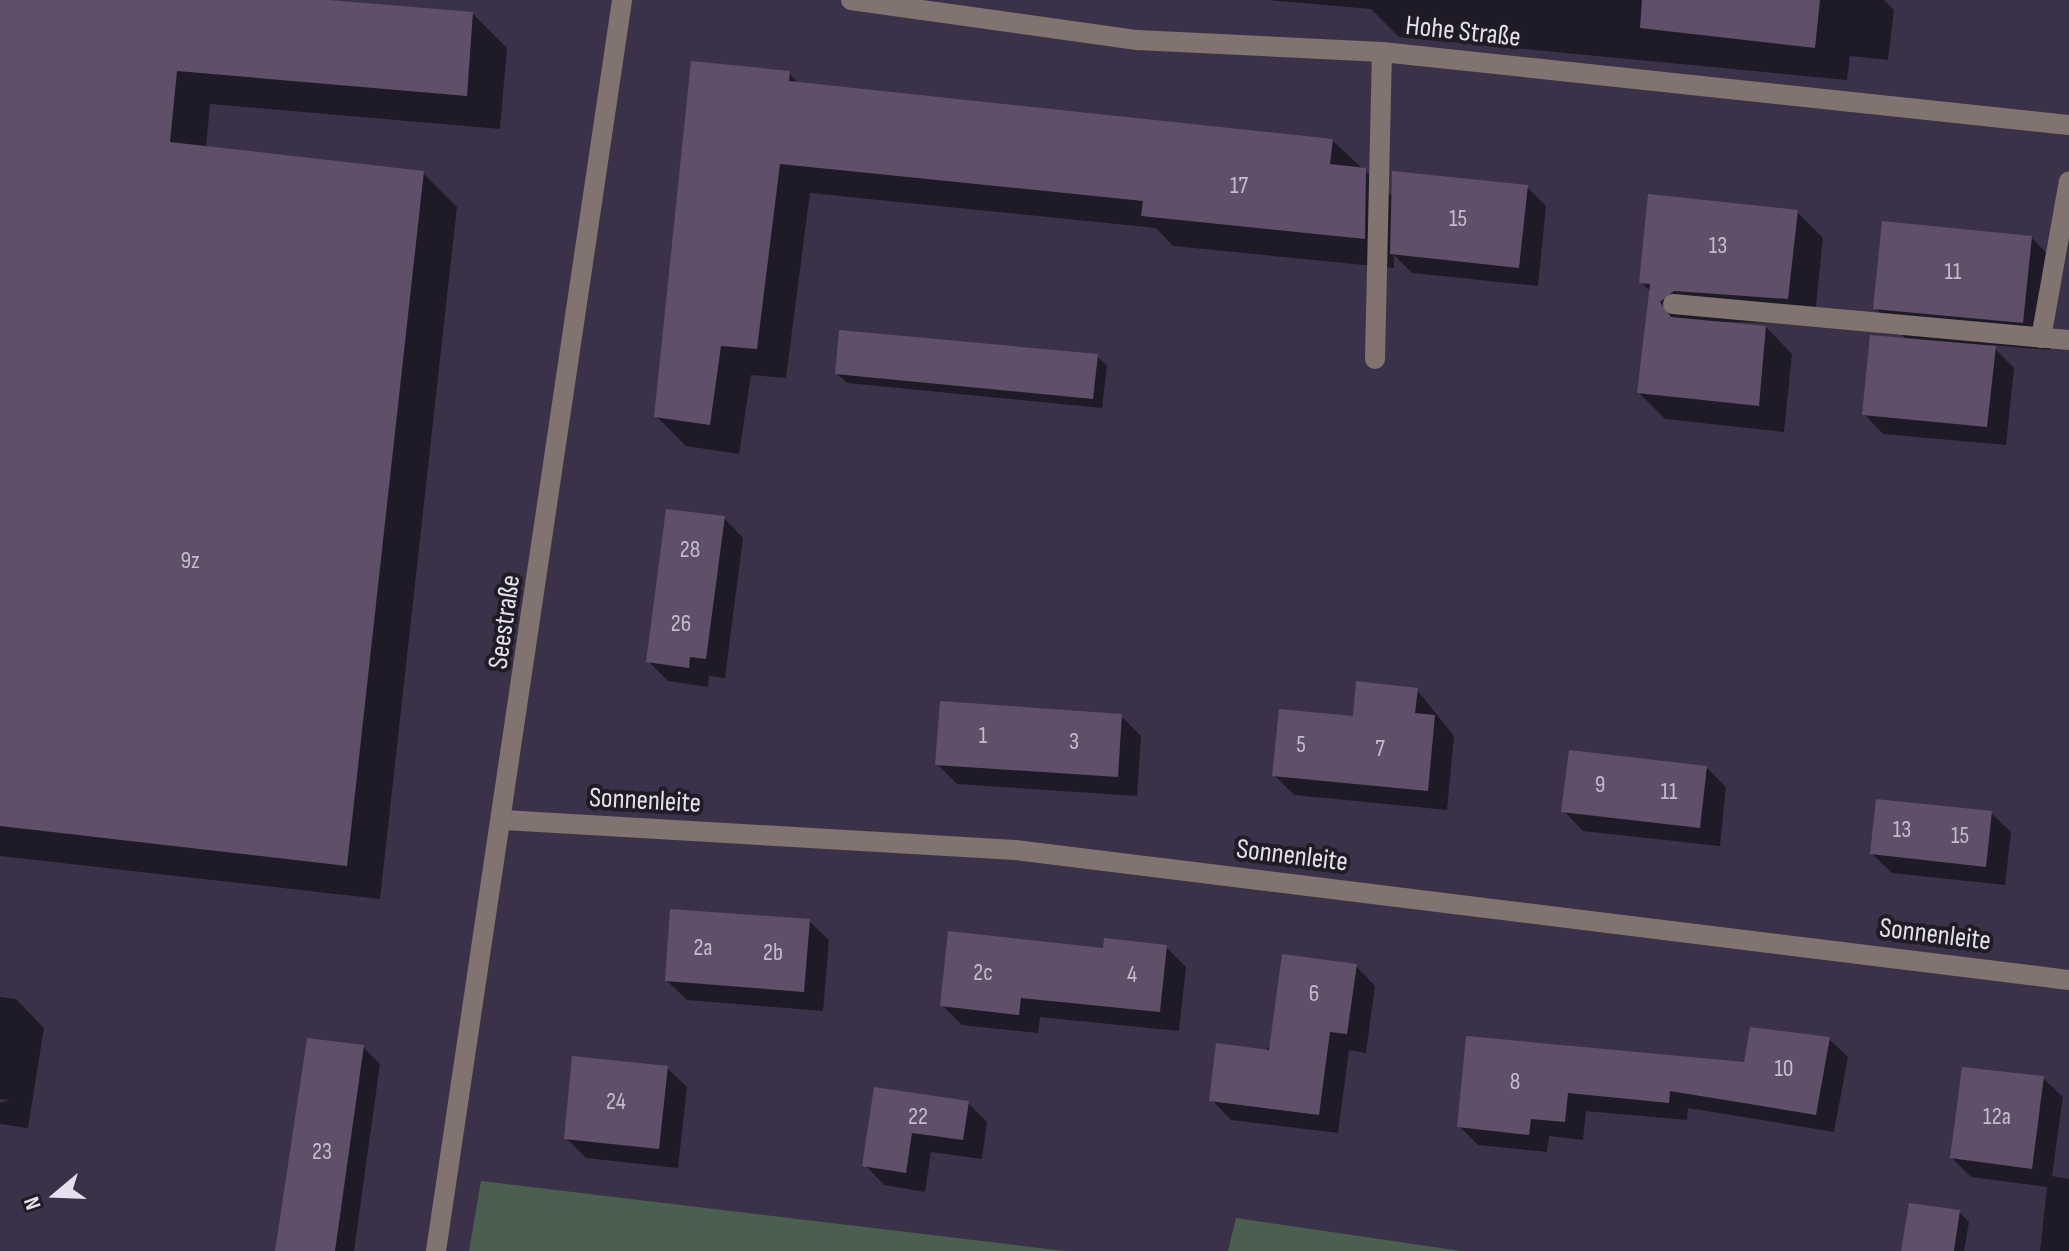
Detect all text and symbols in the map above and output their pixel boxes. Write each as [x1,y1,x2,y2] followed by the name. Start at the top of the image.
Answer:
[1404,9,1522,55] street label: Hohe Straße
[1230,172,1248,200] house number: 17
[1449,205,1467,233] house number: 15
[1709,232,1727,260] house number: 13
[1945,258,1961,286] house number: 11
[680,536,700,564] house number: 28
[180,547,200,575] house number: 9z
[482,573,528,671] street label: Seestraße
[671,610,691,638] house number: 26
[979,722,987,750] house number: 1
[1069,728,1079,756] house number: 3
[1296,731,1306,759] house number: 5
[1375,735,1385,763] house number: 7
[1595,771,1605,799] house number: 9
[1661,778,1677,806] house number: 11
[588,781,702,821] street label: Sonnenleite
[1893,816,1911,844] house number: 13
[1951,822,1969,850] house number: 15
[1234,832,1350,880] street label: Sonnenleite
[1877,911,1993,959] street label: Sonnenleite
[693,934,713,962] house number: 2a
[763,939,783,967] house number: 2b
[973,959,993,987] house number: 2c
[1127,961,1137,989] house number: 4
[1309,980,1319,1008] house number: 6
[1774,1055,1794,1083] house number: 10
[1510,1068,1520,1096] house number: 8
[606,1088,626,1116] house number: 24
[908,1103,928,1131] house number: 22
[1983,1103,2011,1131] house number: 12a
[312,1138,332,1166] house number: 23
[16,1155,96,1235] north arrow
[18,1193,48,1213] text: N

